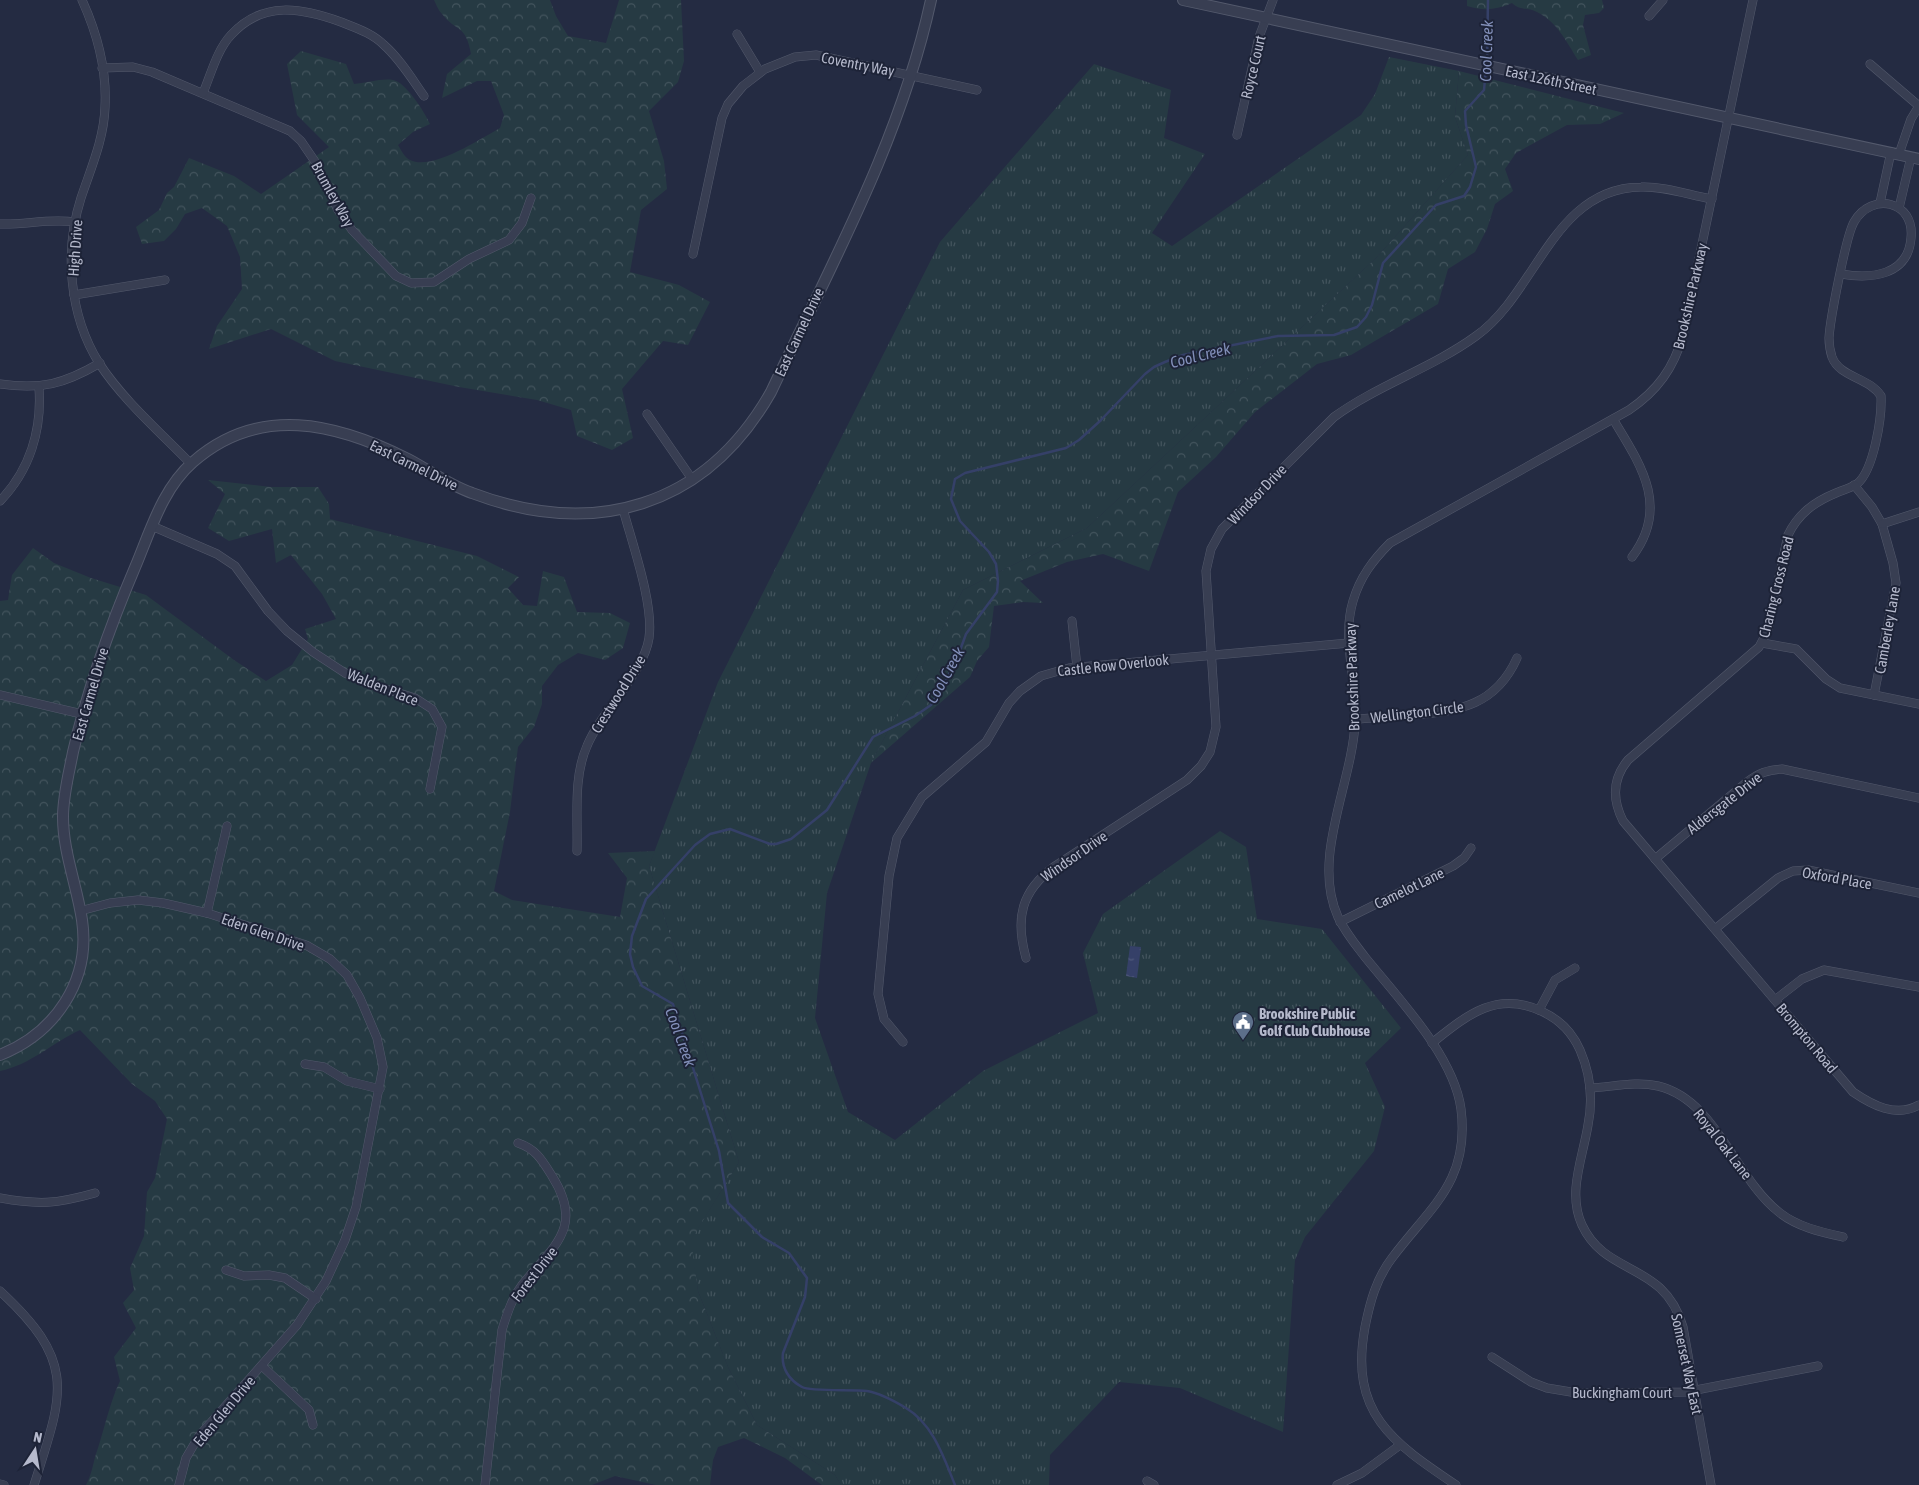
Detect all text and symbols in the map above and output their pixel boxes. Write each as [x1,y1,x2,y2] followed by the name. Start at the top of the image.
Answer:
[1476,19,1496,82] water label: Cool Creek
[1237,34,1269,100] street label: Royce Court
[820,49,896,79] street label: Coventry Way
[1504,62,1598,98] street label: East 126th Street
[308,158,358,230] street label: Brumley Way
[65,219,85,277] street label: High Drive
[1670,241,1710,351] street label: Brookshire Parkway
[771,285,827,379] street label: East Carmel Drive
[1168,339,1233,371] water label: Cool Creek
[367,436,461,494] street label: East Carmel Drive
[1224,460,1290,527] street label: Windsor Drive
[1755,534,1797,640] street label: Charing Cross Road
[1871,585,1903,675] street label: Camberley Lane
[1342,622,1362,732] street label: Brookshire Parkway
[922,643,968,706] water label: Cool Creek
[69,645,111,742] street label: East Carmel Drive
[1056,651,1170,679] street label: Castle Row Overlook
[587,652,649,736] street label: Crestwood Drive
[345,665,421,709] street label: Walden Place
[1369,698,1465,726] street label: Wellington Circle
[1683,768,1765,837] street label: Aldersgate Drive
[1038,827,1110,885] street label: Windsor Drive
[1371,864,1447,912] street label: Camelot Lane
[1801,864,1873,893] street label: Oxford Place
[219,910,307,954] street label: Eden Glen Drive
[1773,1000,1841,1076] street label: Brompton Road
[662,1005,700,1070] water label: Cool Creek
[1259,1005,1370,1039] place label: Brookshire Public Golf Club Clubhouse
[1231,1010,1255,1041] public building icon: Brookshire Public Golf Club Clubhouse
[1690,1105,1756,1183] street label: Royal Oak Lane
[507,1243,561,1305] street label: Forest Drive
[1668,1312,1706,1416] street label: Somerset Way East
[190,1372,258,1450] street label: Eden Glen Drive
[1572,1384,1672,1401] street label: Buckingham Court
[10,1425,60,1475] north arrow
[32,1429,43,1446] text: N

